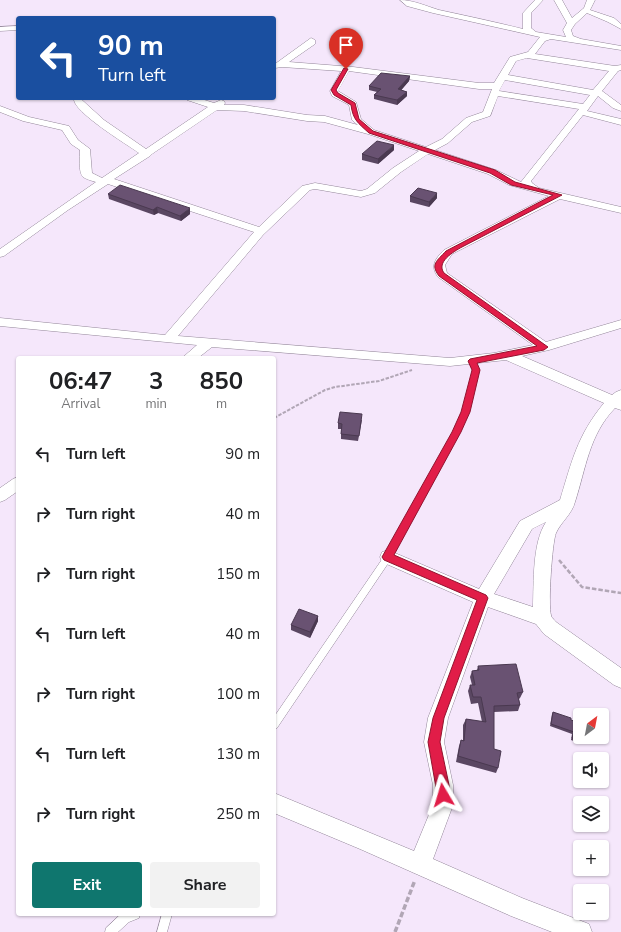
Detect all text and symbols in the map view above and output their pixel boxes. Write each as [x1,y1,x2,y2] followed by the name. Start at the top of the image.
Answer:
[98,27,164,65] text: 90 m
[329,28,363,69] pin
[32,32,84,84] icon: left
[335,34,357,56] icon: arrive
[98,63,166,87] text: Turn left
[49,365,112,397] text: 06:47
[149,365,163,397] text: 3
[200,365,243,397] text: 850
[61,395,100,413] text: Arrival
[145,395,167,413] text: min
[216,395,227,413] text: m
[32,443,54,465] icon: left
[66,444,125,464] text: Turn left
[225,444,260,464] text: 90 m
[32,503,54,525] icon: right
[66,504,135,524] text: Turn right
[225,504,260,524] text: 40 m
[32,563,54,585] icon: right
[66,564,135,584] text: Turn right
[216,564,260,584] text: 150 m
[32,623,54,645] icon: left
[66,624,125,644] text: Turn left
[225,624,260,644] text: 40 m
[32,683,54,705] icon: right
[66,684,135,704] text: Turn right
[216,684,260,704] text: 100 m
[573,708,609,744] north arrow
[573,708,609,920] map controls
[32,743,54,765] icon: left
[66,744,125,764] text: Turn left
[216,744,260,764] text: 130 m
[573,752,609,788] button: sound
[422,774,464,816] position arrow
[573,796,609,832] button: layers
[32,803,54,825] icon: right
[66,804,135,824] text: Turn right
[216,804,260,824] text: 250 m
[573,840,609,876] button: +
[32,862,142,908] button: Exit
[150,862,260,908] button: Share
[573,884,609,920] button: −

